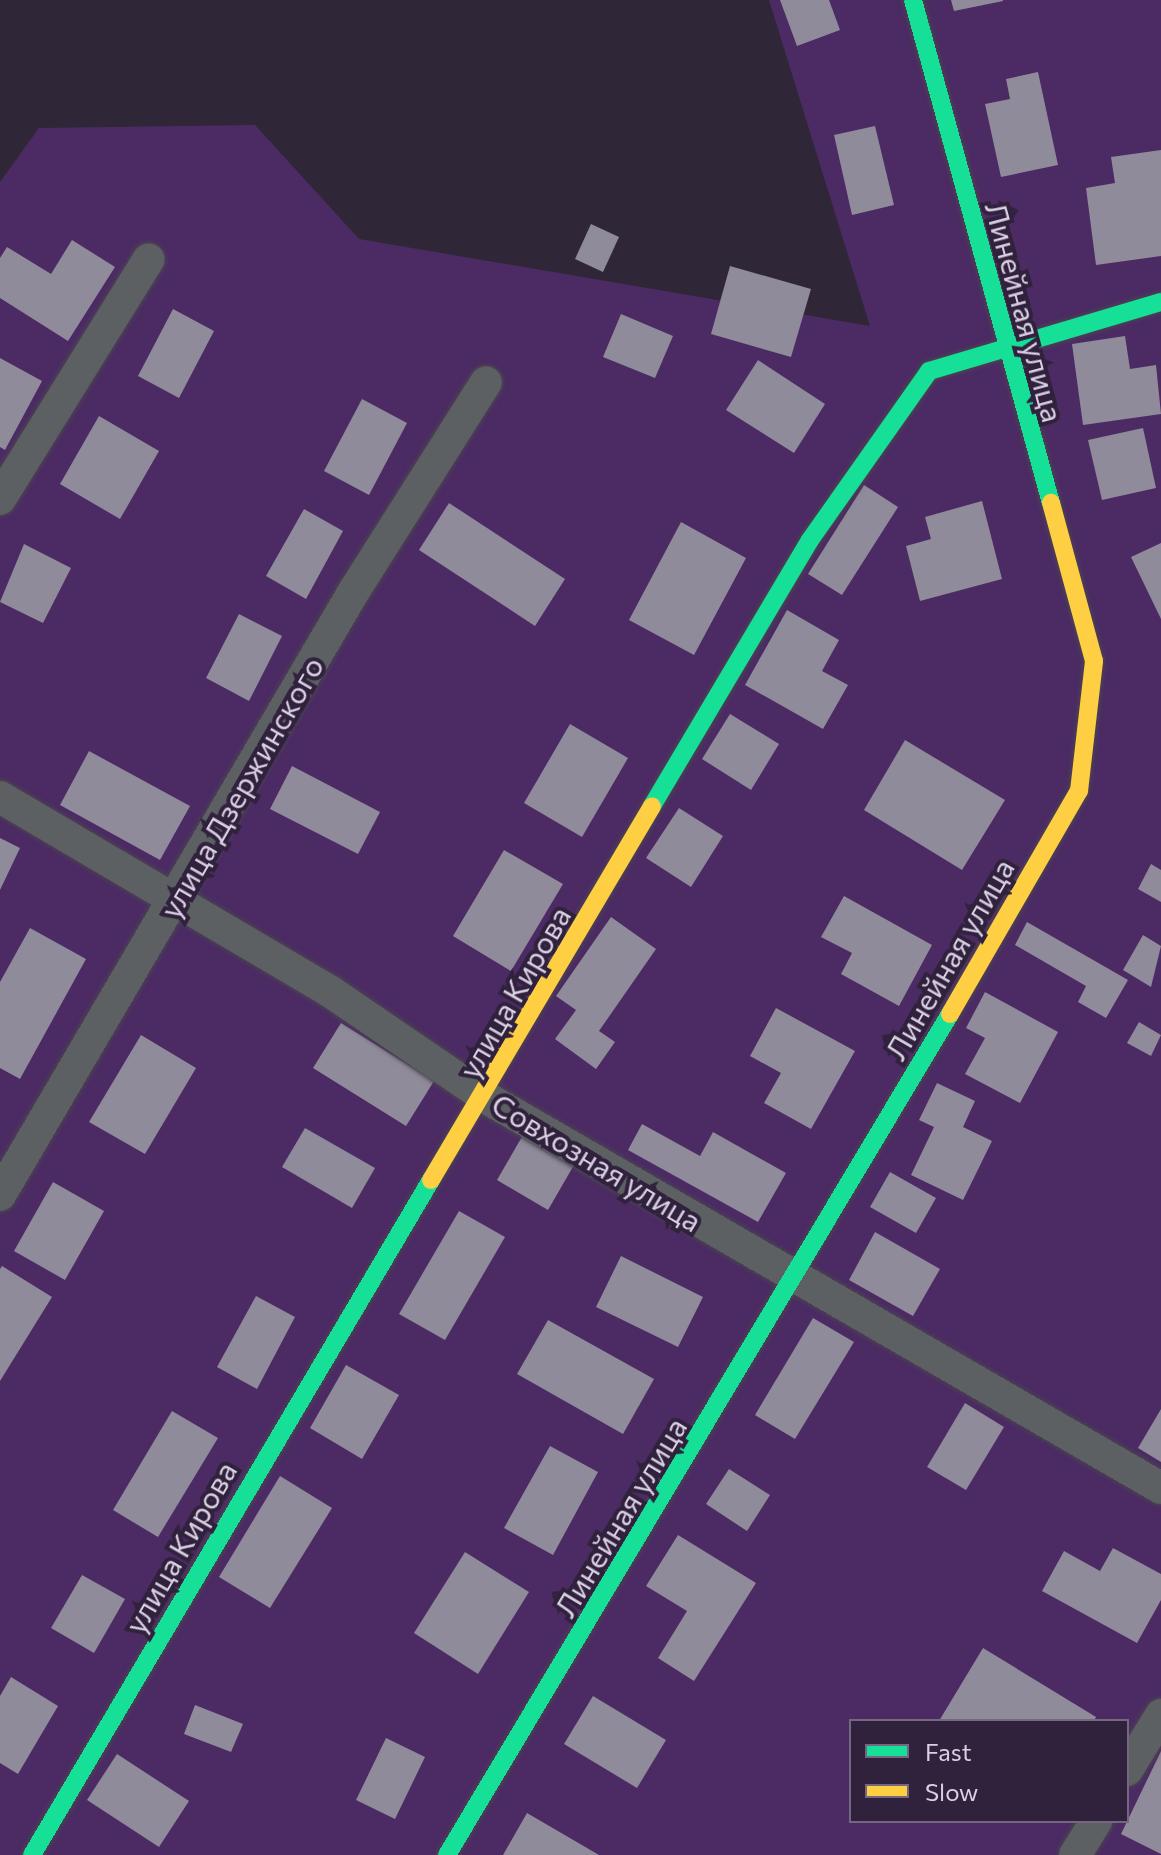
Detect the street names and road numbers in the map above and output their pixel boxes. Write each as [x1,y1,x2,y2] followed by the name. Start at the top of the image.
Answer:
[978,198,1072,426] street label: Линейная улица
[152,650,330,924] street label: улица Дзержинского
[877,852,1021,1066] street label: Линейная улица
[450,900,578,1084] street label: улица Кирова
[486,1085,708,1239] street label: Совхозная улица
[546,1411,694,1623] street label: Линейная улица
[116,1455,244,1639] street label: улица Кирова

